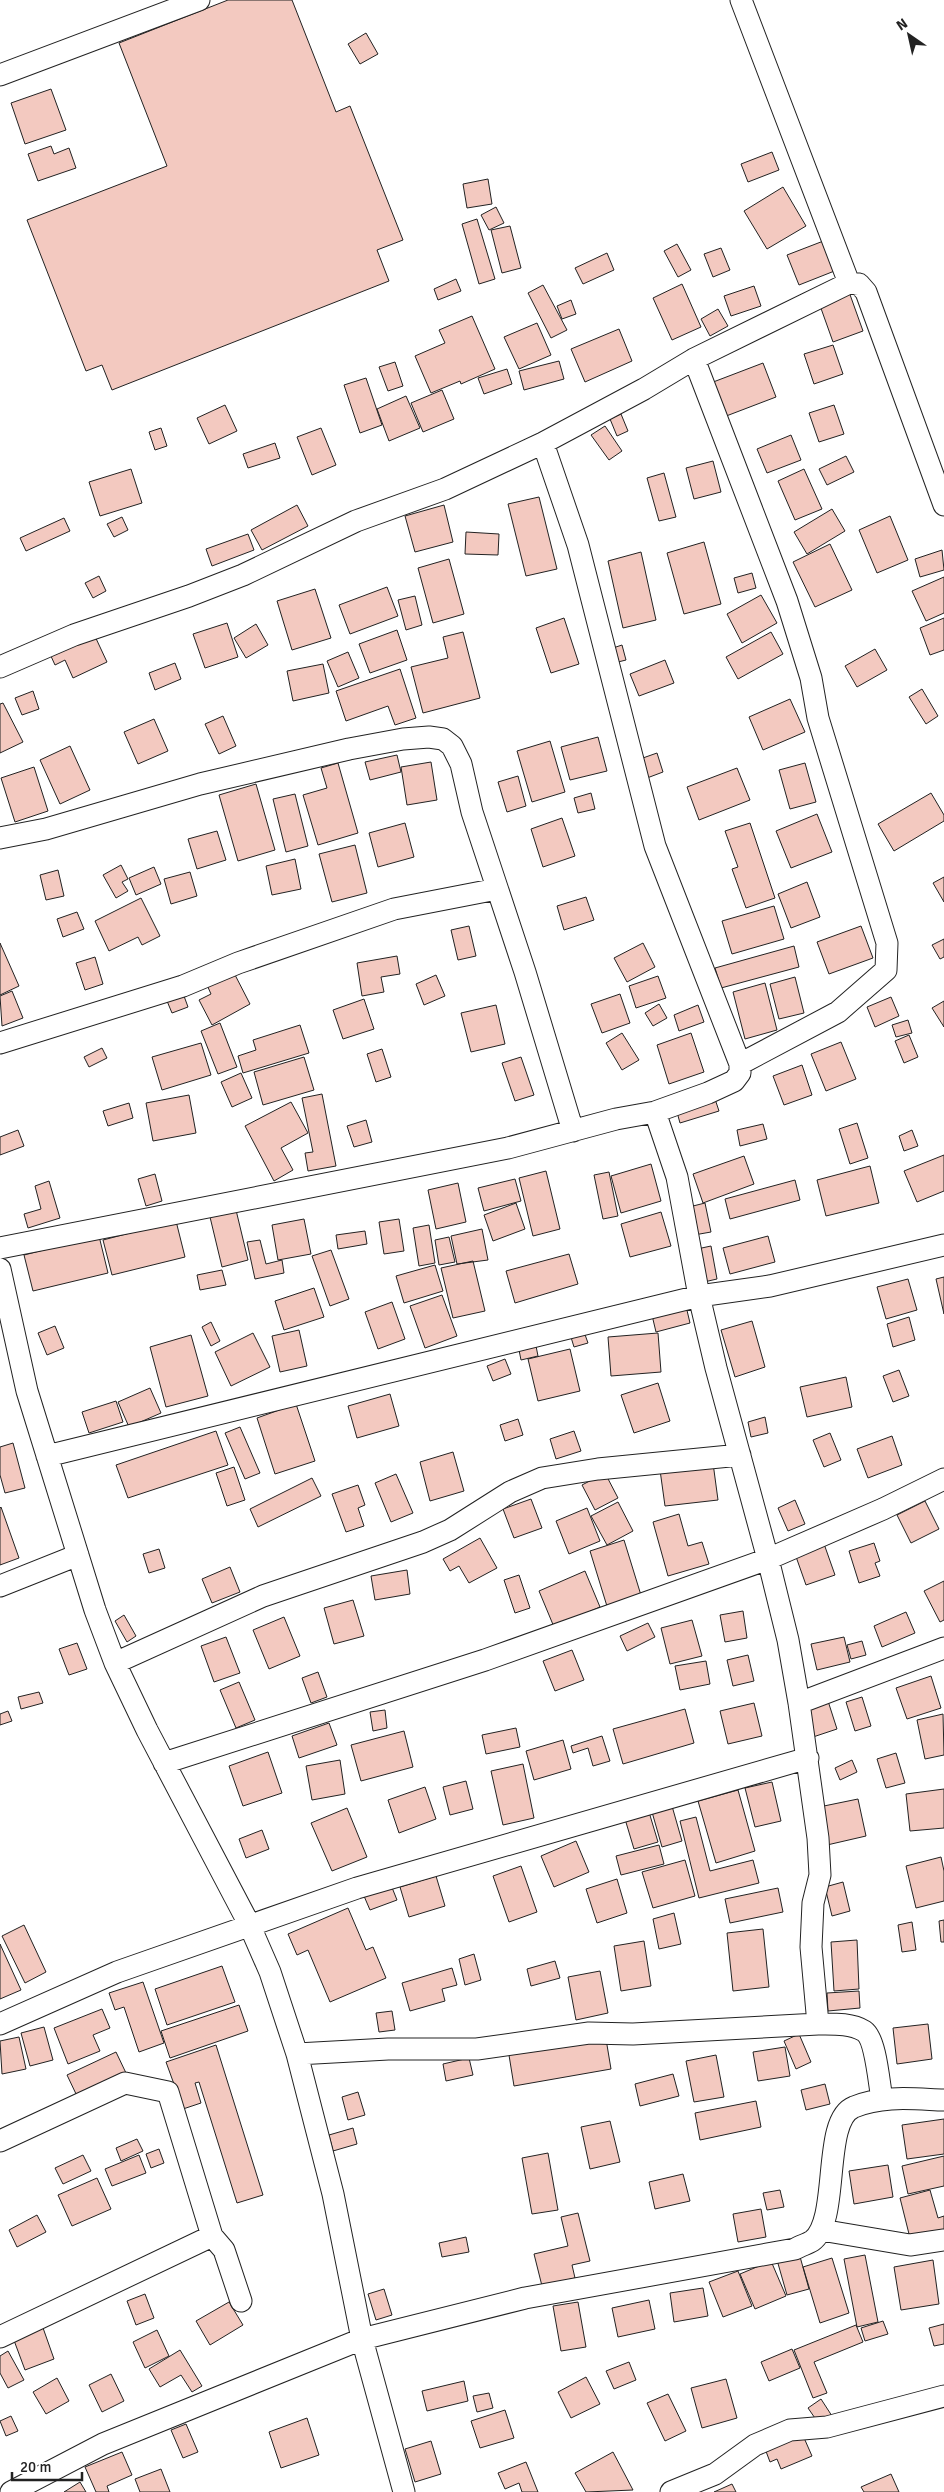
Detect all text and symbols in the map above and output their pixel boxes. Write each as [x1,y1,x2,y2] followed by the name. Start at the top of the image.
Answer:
[884,10,934,60] north arrow
[893,15,911,34] text: N
[12,2450,82,2482] scale bar
[20,2458,51,2476] text: 20 m

